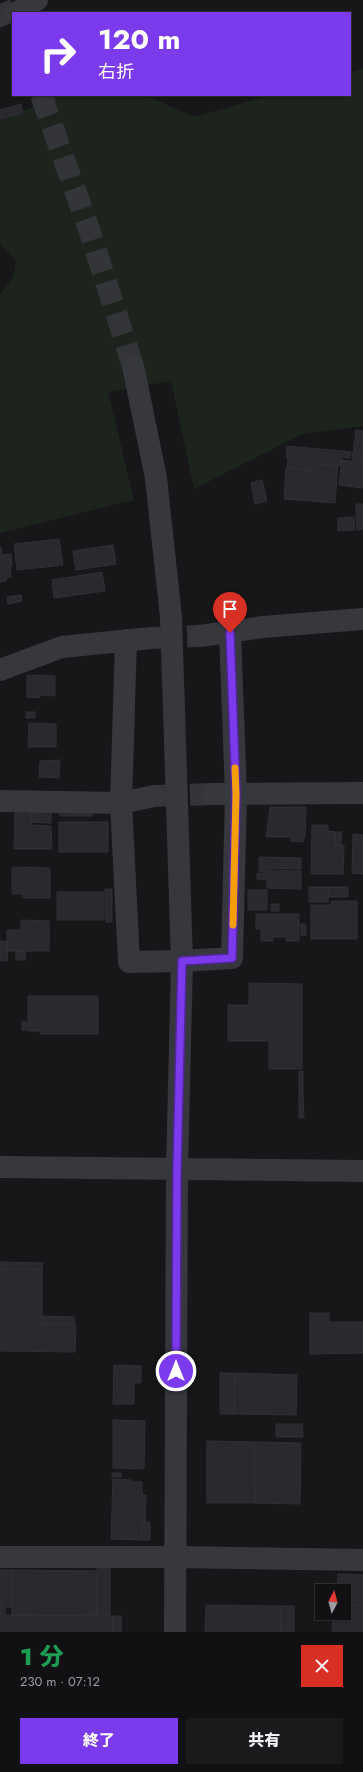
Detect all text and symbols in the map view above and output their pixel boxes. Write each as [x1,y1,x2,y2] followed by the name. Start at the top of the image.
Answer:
[98,19,181,60] text: 120 m
[32,28,84,80] icon: right
[98,59,134,85] text: 右折
[213,592,247,633] pin
[219,598,241,620] icon: arrive
[155,1350,197,1392] position arrow
[315,1584,351,1620] north arrow
[315,1584,351,1620] map controls
[20,1639,64,1674] text: 1 分
[301,1645,343,1687] button: close
[20,1672,100,1691] text: 230 m · 07:12
[20,1718,178,1764] button: 終了
[186,1718,343,1764] button: 共有

